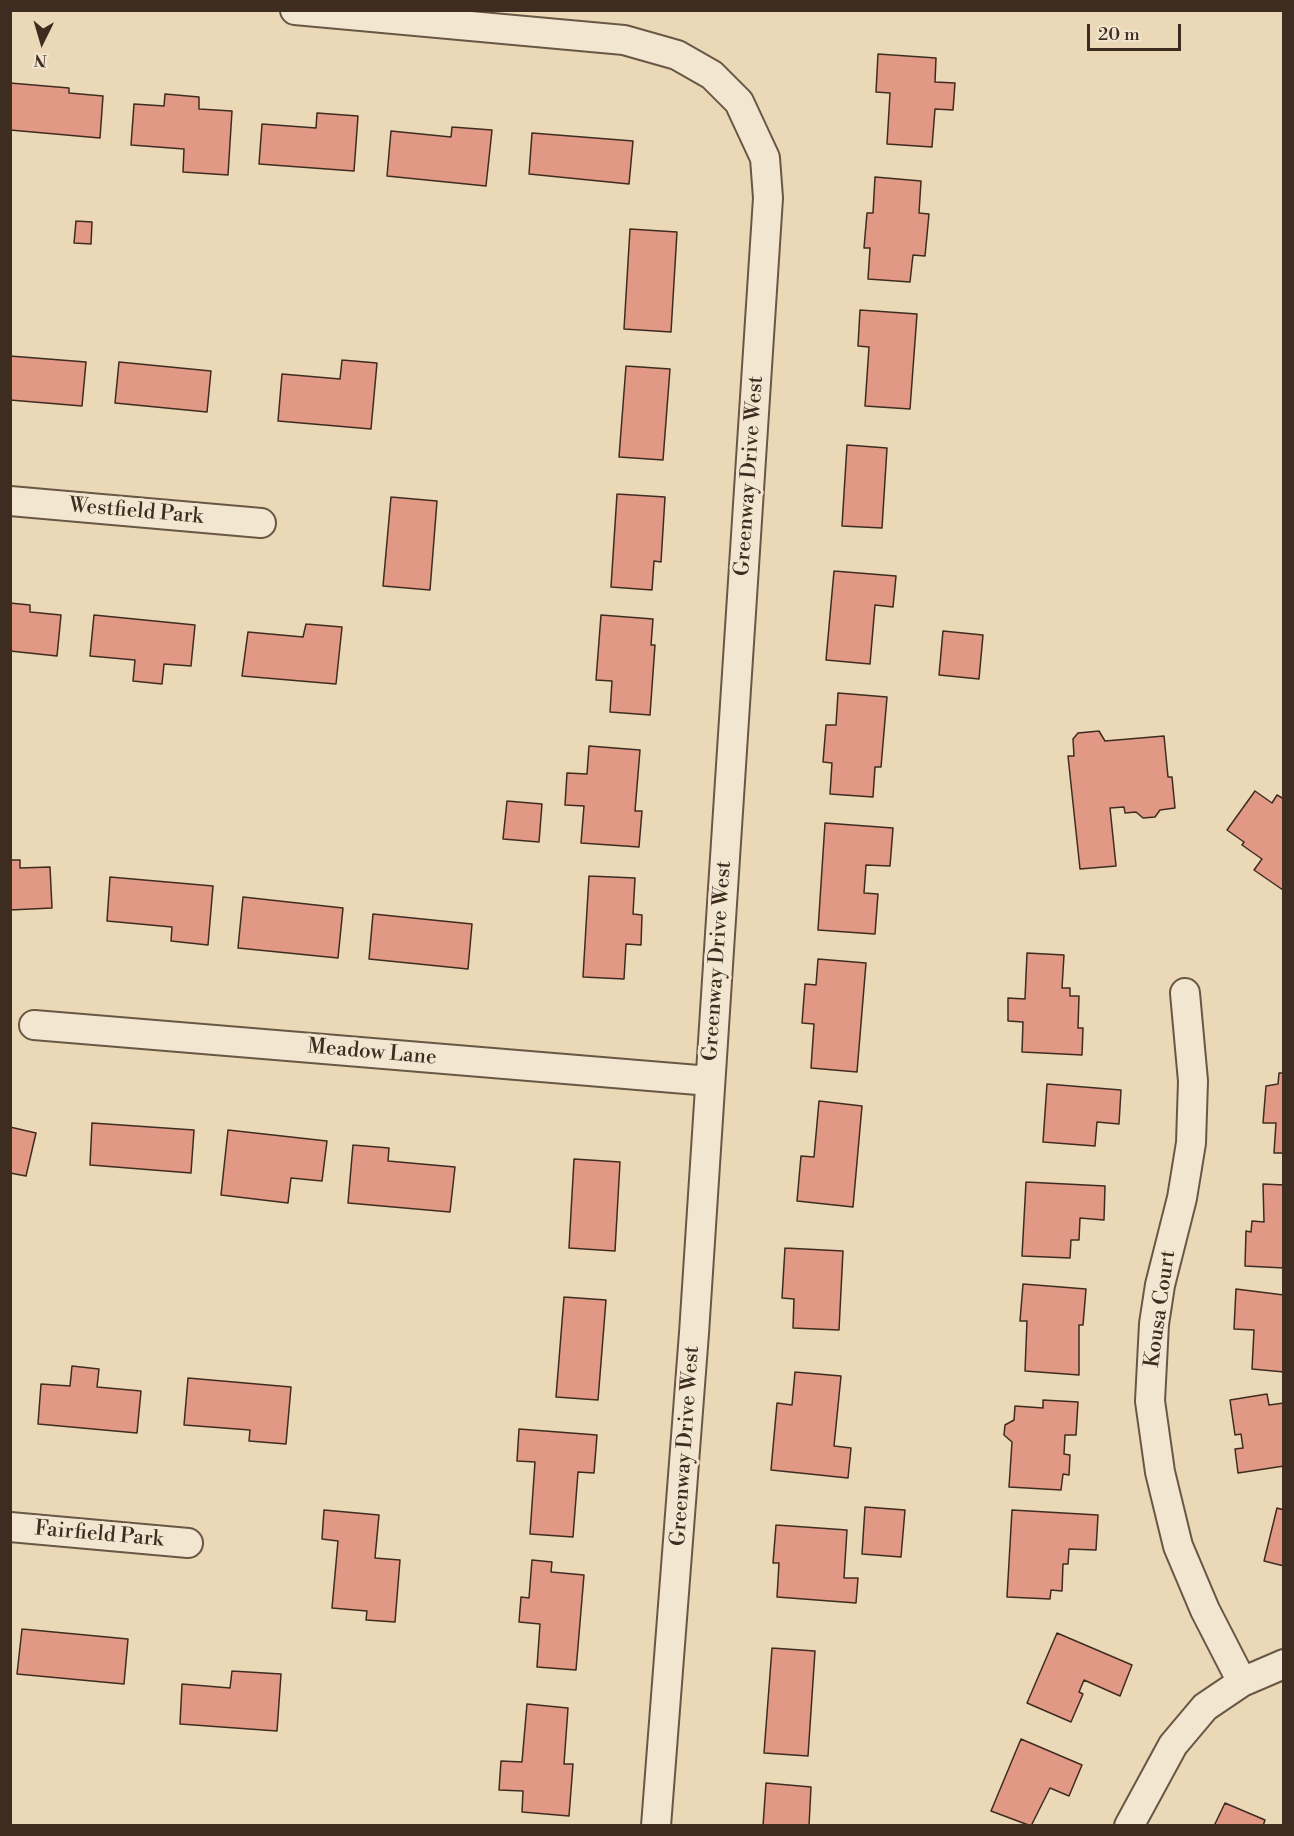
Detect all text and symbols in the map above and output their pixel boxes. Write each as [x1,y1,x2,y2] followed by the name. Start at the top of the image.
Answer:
[12,12,72,72] north arrow
[1090,12,1184,50] scale bar
[1098,23,1140,46] text: 20 m
[33,49,48,70] text: N
[730,375,770,577] street label: Greenway Drive West
[68,494,204,530] street label: Westfield Park
[698,860,738,1062] street label: Greenway Drive West
[306,1035,438,1071] street label: Meadow Lane
[1140,1249,1182,1369] street label: Kousa Court
[666,1345,706,1547] street label: Greenway Drive West
[34,1517,164,1553] street label: Fairfield Park

